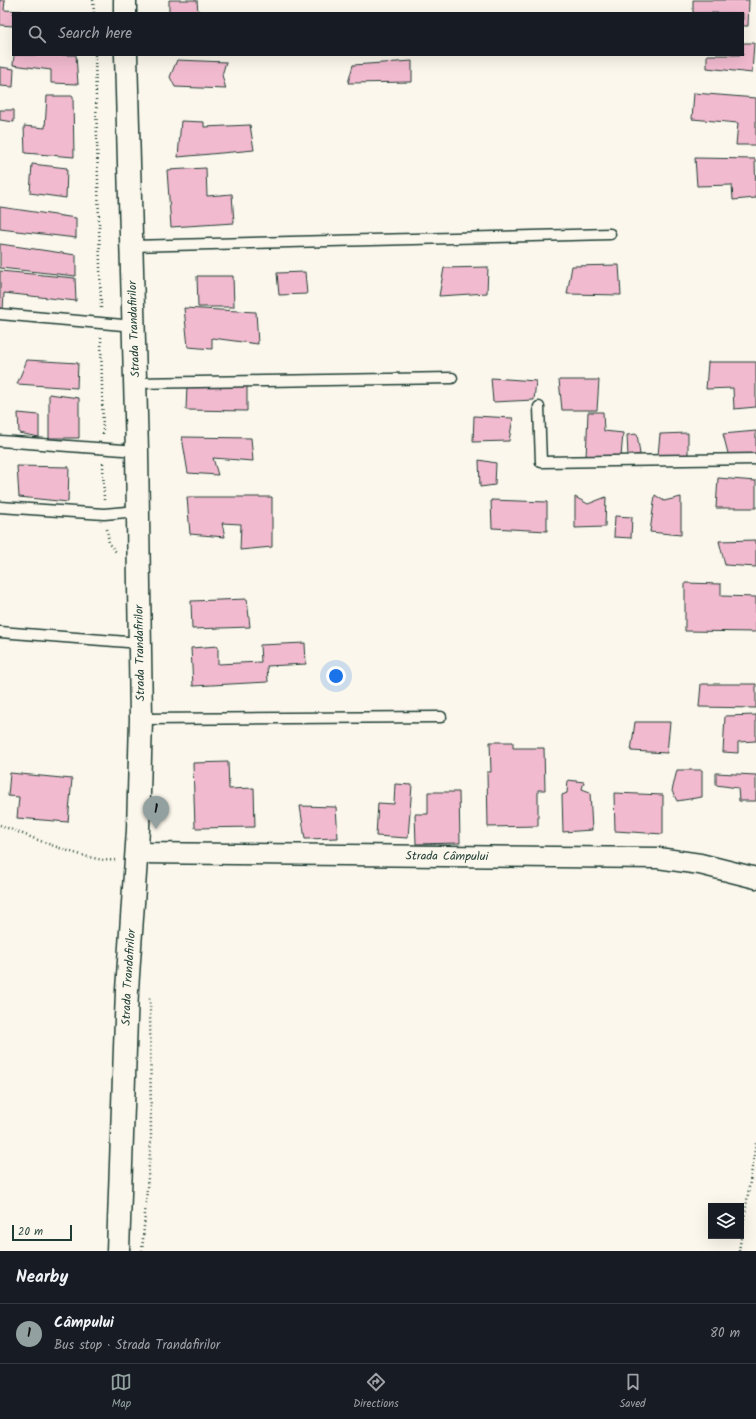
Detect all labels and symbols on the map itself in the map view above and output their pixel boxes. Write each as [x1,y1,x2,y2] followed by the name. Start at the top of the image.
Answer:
[123,279,145,378] street label: Strada Trandafirilor
[130,604,150,701] street label: Strada Trandafirilor
[326,666,346,686] your location
[143,796,169,829] pin: 1
[406,846,490,866] street label: Strada Câmpului
[116,927,141,1026] street label: Strada Trandafirilor
[12,1223,72,1242] scale bar

